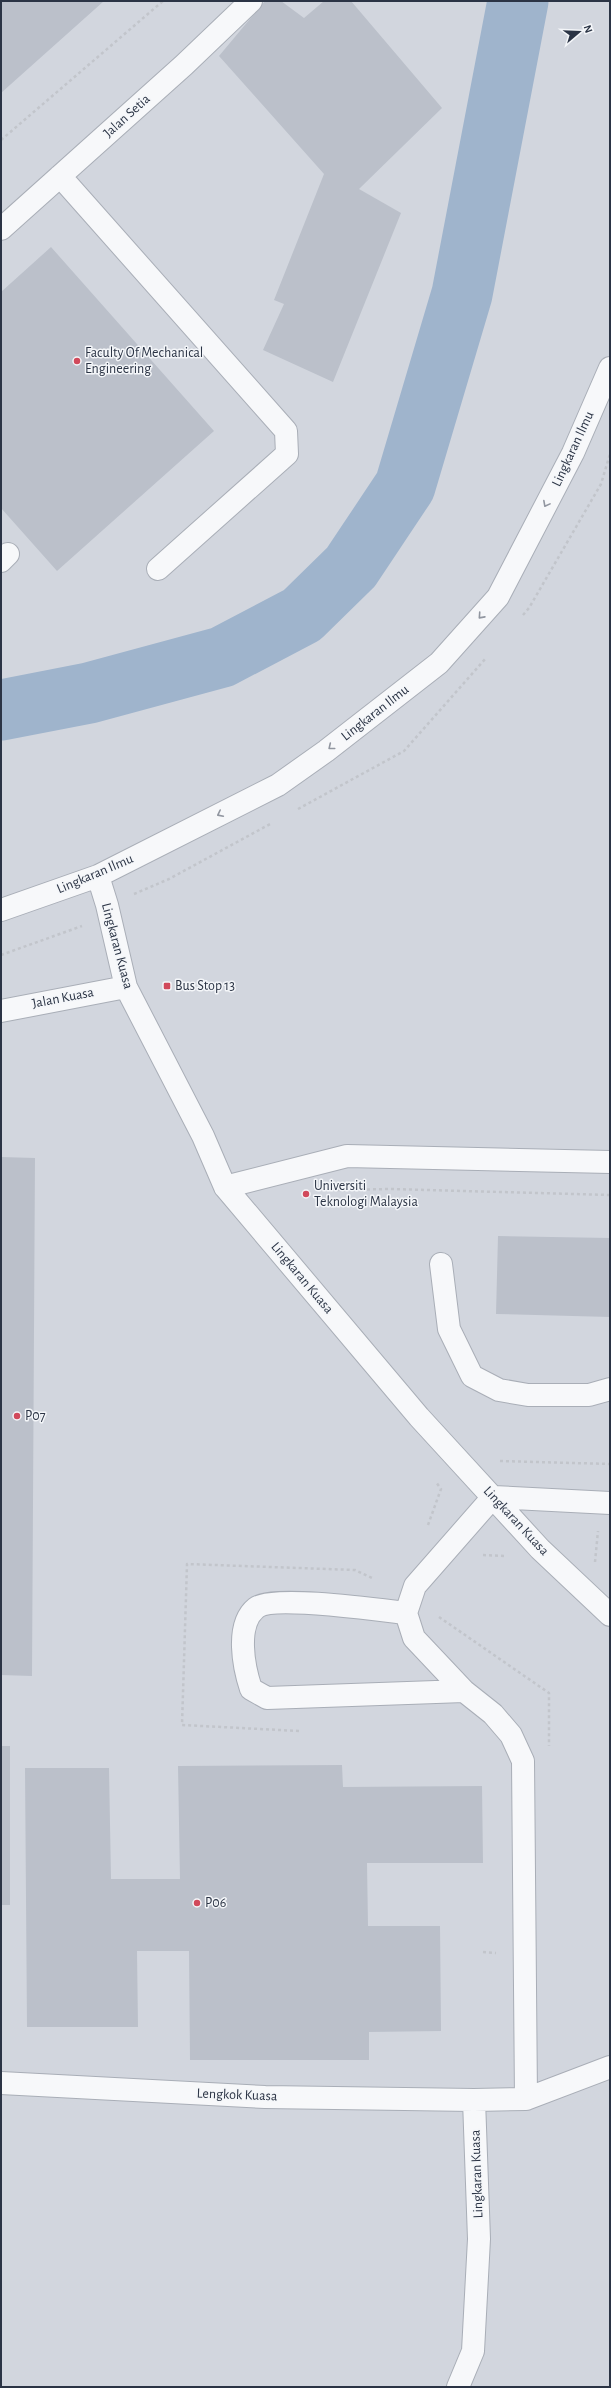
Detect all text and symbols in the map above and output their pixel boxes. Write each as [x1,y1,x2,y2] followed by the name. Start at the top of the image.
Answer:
[559,12,599,52] north arrow
[582,23,594,34] text: N
[101,91,153,140] street label: Jalan Setia
[85,346,203,376] place label: Faculty Of Mechanical Engineering
[72,356,82,366] marker: Faculty Of Mechanical Engineering
[549,409,597,489] street label: Lingkaran Ilmu
[543,500,551,508] one-way arrow
[478,611,485,619] one-way arrow
[339,682,411,744] street label: Lingkaran Ilmu
[328,743,335,750] one-way arrow
[217,810,224,817] one-way arrow
[55,852,135,896] street label: Lingkaran Ilmu
[99,901,135,991] street label: Lingkaran Kuasa
[175,979,235,993] place label: Bus Stop 13
[162,981,172,991] marker: Bus Stop 13
[31,985,96,1011] street label: Jalan Kuasa
[314,1179,418,1209] place label: Universiti Teknologi Malaysia
[301,1189,311,1199] marker: Universiti Teknologi Malaysia
[268,1240,336,1317] street label: Lingkaran Kuasa
[25,1409,46,1423] place label: P07
[12,1411,22,1421] marker: P07
[481,1484,552,1559] street label: Lingkaran Kuasa
[205,1896,226,1910] place label: P06
[192,1898,202,1908] marker: P06
[197,2087,278,2103] street label: Lengkok Kuasa
[468,2129,486,2219] street label: Lingkaran Kuasa

